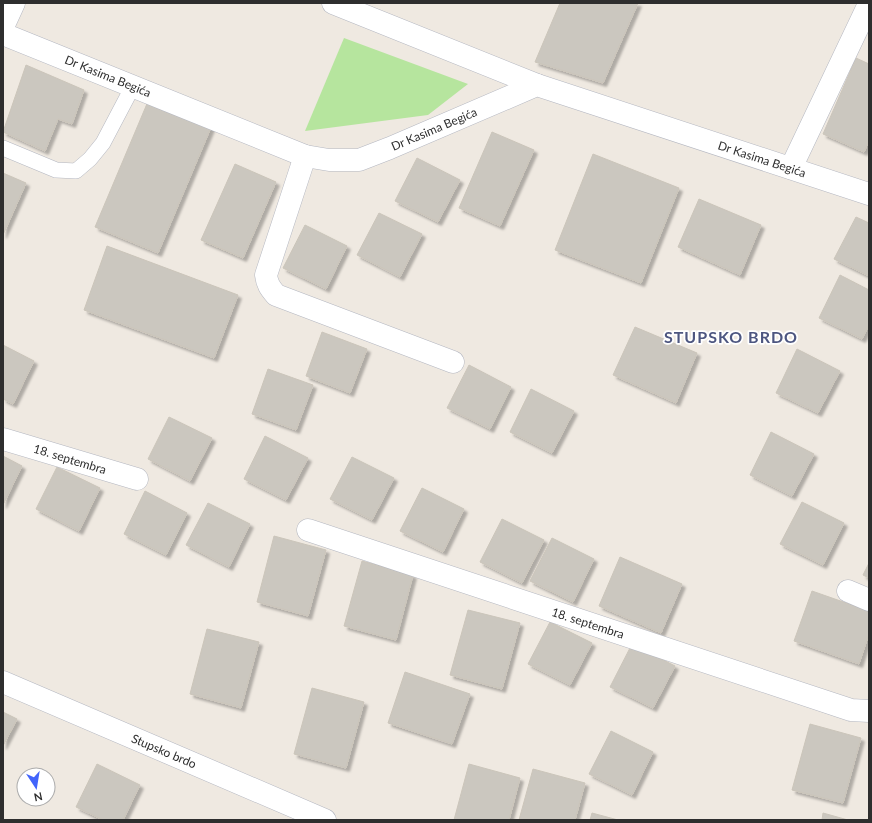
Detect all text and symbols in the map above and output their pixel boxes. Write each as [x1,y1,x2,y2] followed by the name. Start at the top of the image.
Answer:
[63,52,153,100] street label: Dr Kasima Begića
[389,104,479,154] street label: Dr Kasima Begića
[716,138,808,180] street label: Dr Kasima Begića
[664,327,798,346] district label: STUPSKO BRDO
[32,441,108,477] street label: 18. septembra
[550,604,626,642] street label: 18. septembra
[129,731,199,771] street label: Stupsko brdo
[16,767,56,807] north arrow
[33,790,44,805] text: N

